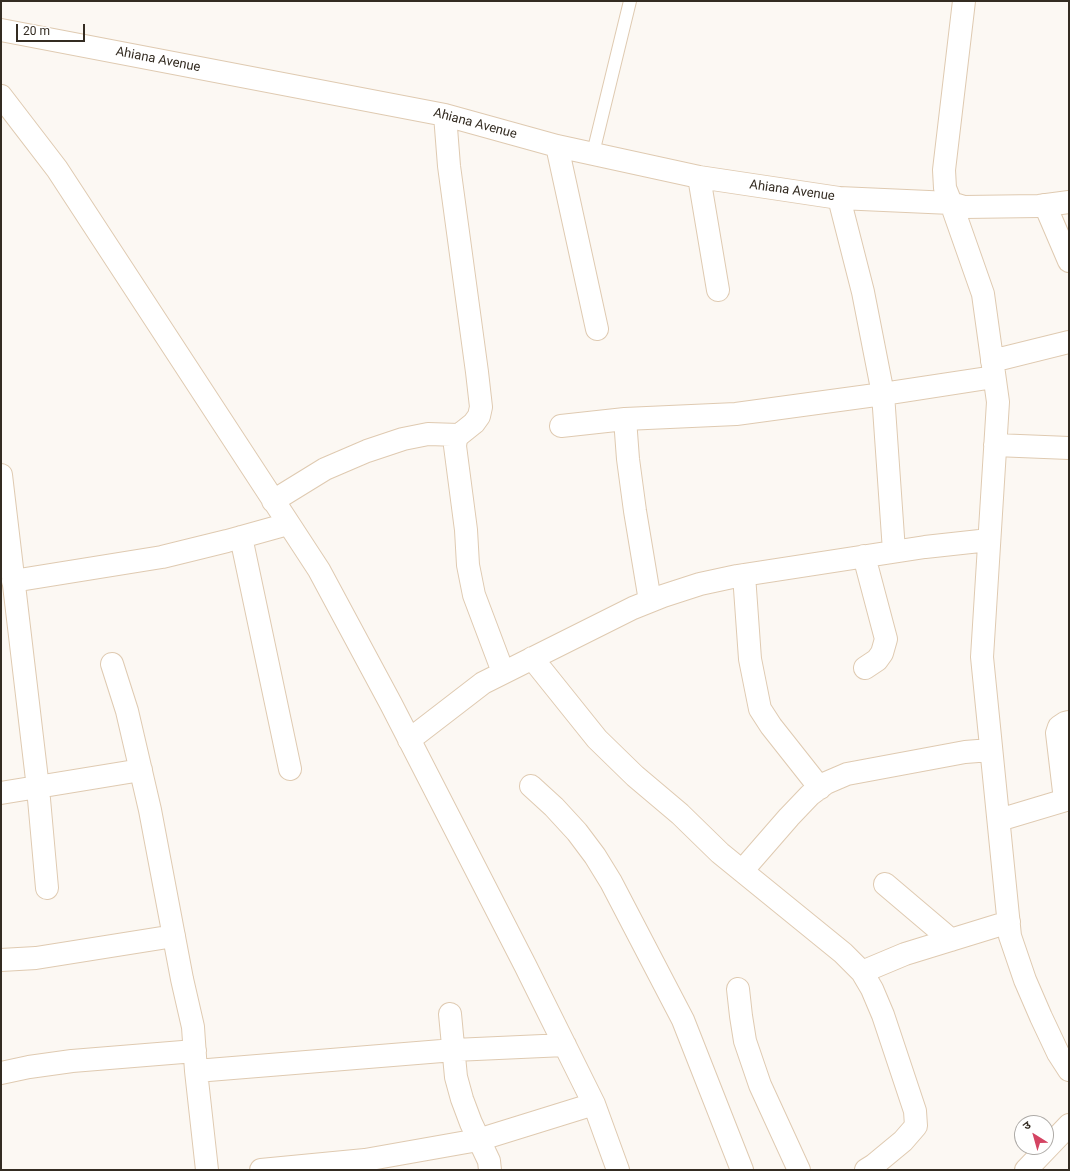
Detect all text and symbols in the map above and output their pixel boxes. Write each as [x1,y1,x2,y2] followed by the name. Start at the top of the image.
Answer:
[18,16,87,42] scale bar
[23,24,50,38] text: 20 m
[114,44,202,76] street label: Ahiana Avenue
[432,105,518,143] street label: Ahiana Avenue
[748,177,836,205] street label: Ahiana Avenue
[1014,1115,1054,1155] north arrow
[1021,1119,1034,1133] text: उ

